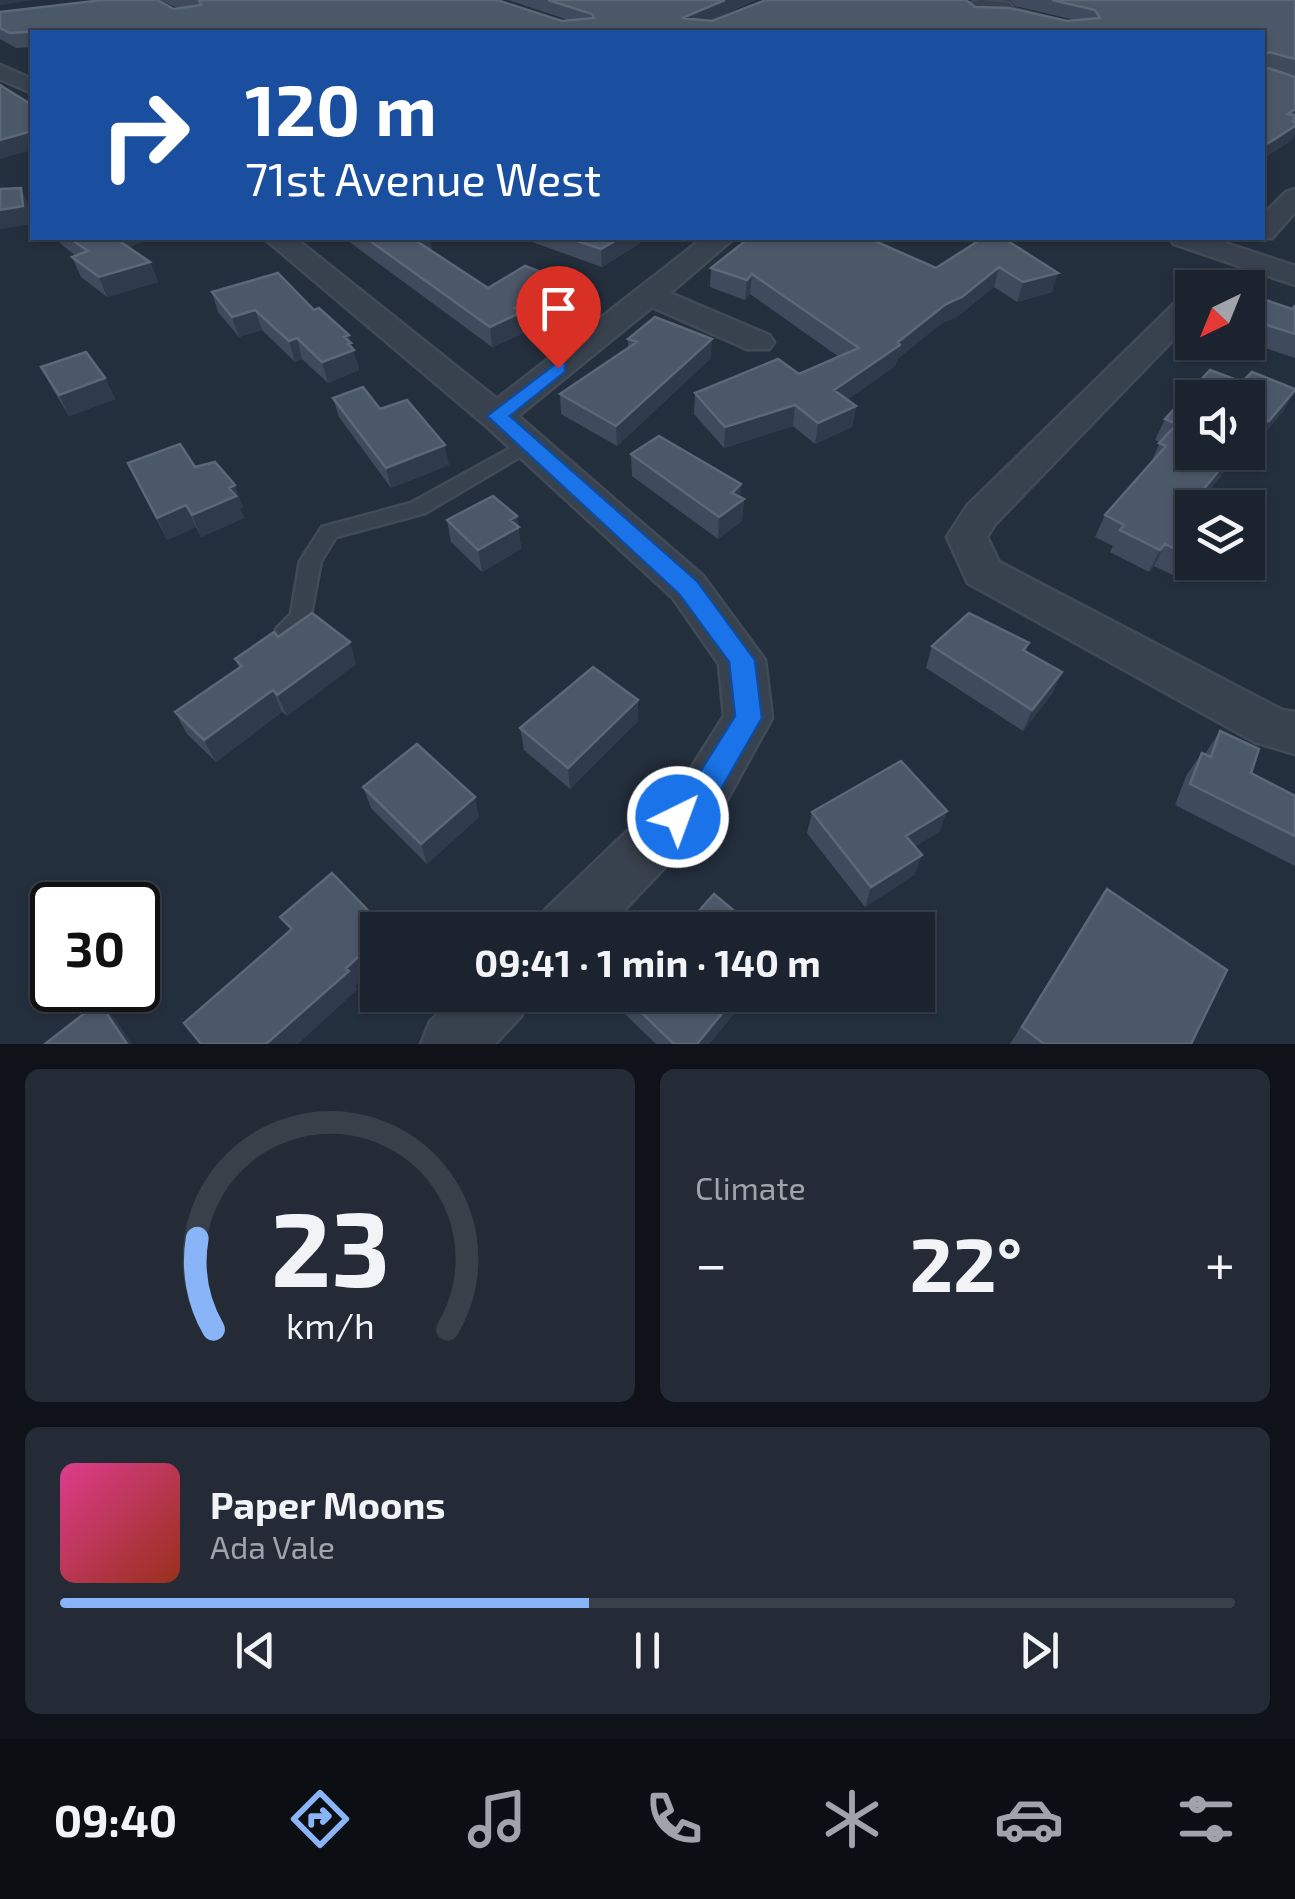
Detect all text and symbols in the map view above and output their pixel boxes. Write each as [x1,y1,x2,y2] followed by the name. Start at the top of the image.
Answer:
[245,66,437,150] text: 120 m
[80,70,210,200] icon: right
[245,151,601,205] text: 71st Avenue West
[516,266,601,369] pin
[1175,270,1265,360] north arrow
[1175,270,1265,580] map controls
[531,281,586,336] icon: arrive
[1175,380,1265,470] button: sound
[1175,490,1265,580] button: layers
[626,765,730,869] position arrow
[30,882,160,1012] speed limit sign: 30
[474,939,821,985] text: 09:41 · 1 min · 140 m
[695,1168,806,1206] text: Climate
[270,1183,390,1308] text: 23
[909,1217,1022,1307] text: 22°
[695,1229,727,1295] text: −
[1205,1229,1235,1295] text: +
[286,1303,374,1346] text: km/h
[210,1481,446,1527] text: Paper Moons
[210,1527,335,1565] text: Ada Vale
[228,1623,283,1678] icon: previous
[620,1623,675,1678] icon: pause
[1012,1623,1067,1678] icon: next
[285,1784,355,1854] icon: directions
[462,1784,532,1854] icon: music
[639,1784,709,1854] icon: phone
[817,1784,887,1854] icon: climate
[994,1784,1064,1854] icon: car
[1171,1784,1241,1854] icon: filters
[54,1792,177,1846] text: 09:40

